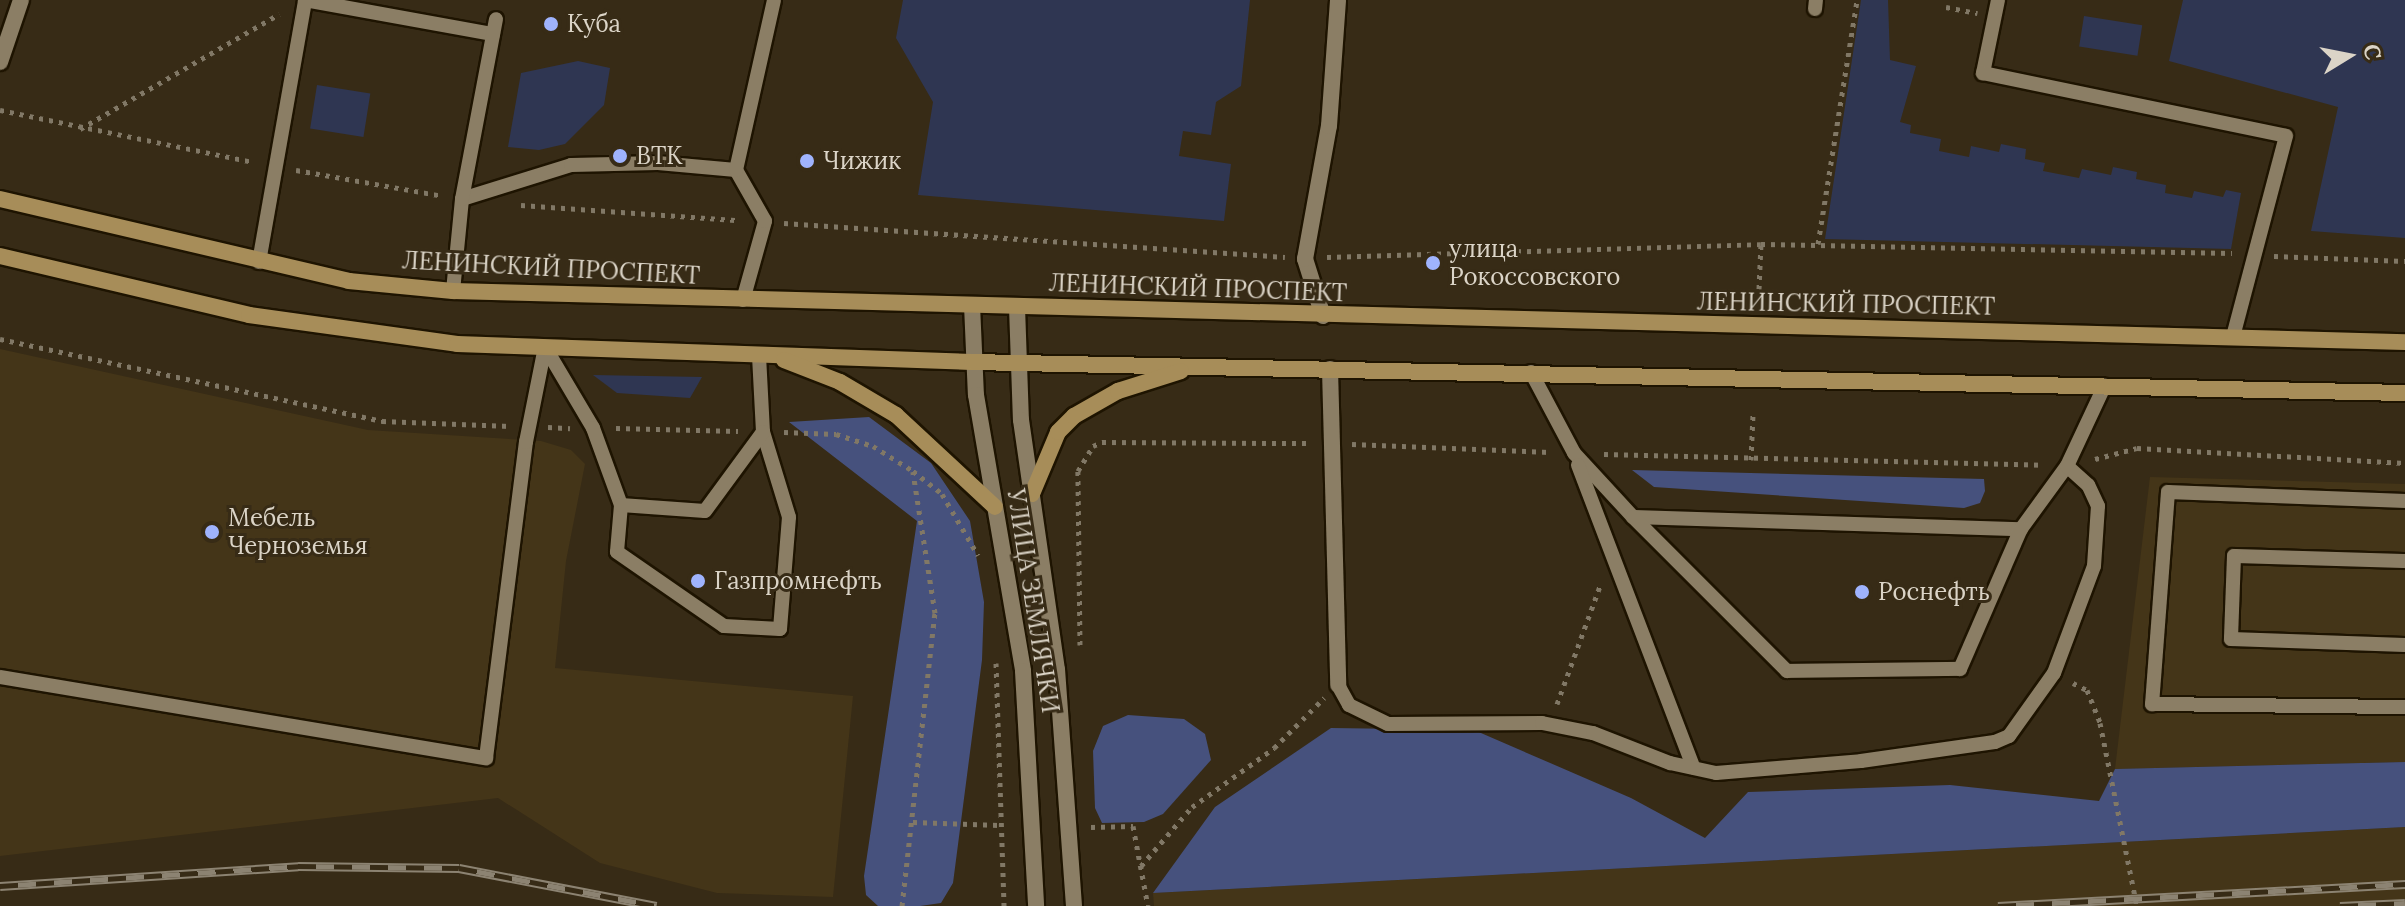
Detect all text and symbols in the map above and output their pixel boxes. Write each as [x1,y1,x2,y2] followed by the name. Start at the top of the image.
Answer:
[567,10,621,38] place label: Куба
[542,15,560,33] marker: Куба
[2309,16,2389,96] north arrow
[2358,42,2388,62] text: С
[636,142,683,170] place label: ВТК
[611,147,629,165] marker: ВТК
[823,147,901,175] place label: Чижик
[798,152,816,170] marker: Чижик
[1449,235,1620,291] place label: улица Рокоссовского
[401,246,701,290] street label: ЛЕНИНСКИЙ ПРОСПЕКТ
[1424,254,1442,272] marker: улица Рокоссовского
[1048,268,1348,308] street label: ЛЕНИНСКИЙ ПРОСПЕКТ
[1697,287,1995,321] street label: ЛЕНИНСКИЙ ПРОСПЕКТ
[1001,487,1065,715] street label: УЛИЦА ЗЕМЛЯЧКИ
[228,504,368,560] place label: Мебель Черноземья
[203,523,221,541] marker: Мебель Черноземья
[714,567,882,595] place label: Газпромнефть
[689,572,707,590] marker: Газпромнефть
[1878,578,1990,606] place label: Роснефть
[1853,583,1871,601] marker: Роснефть

